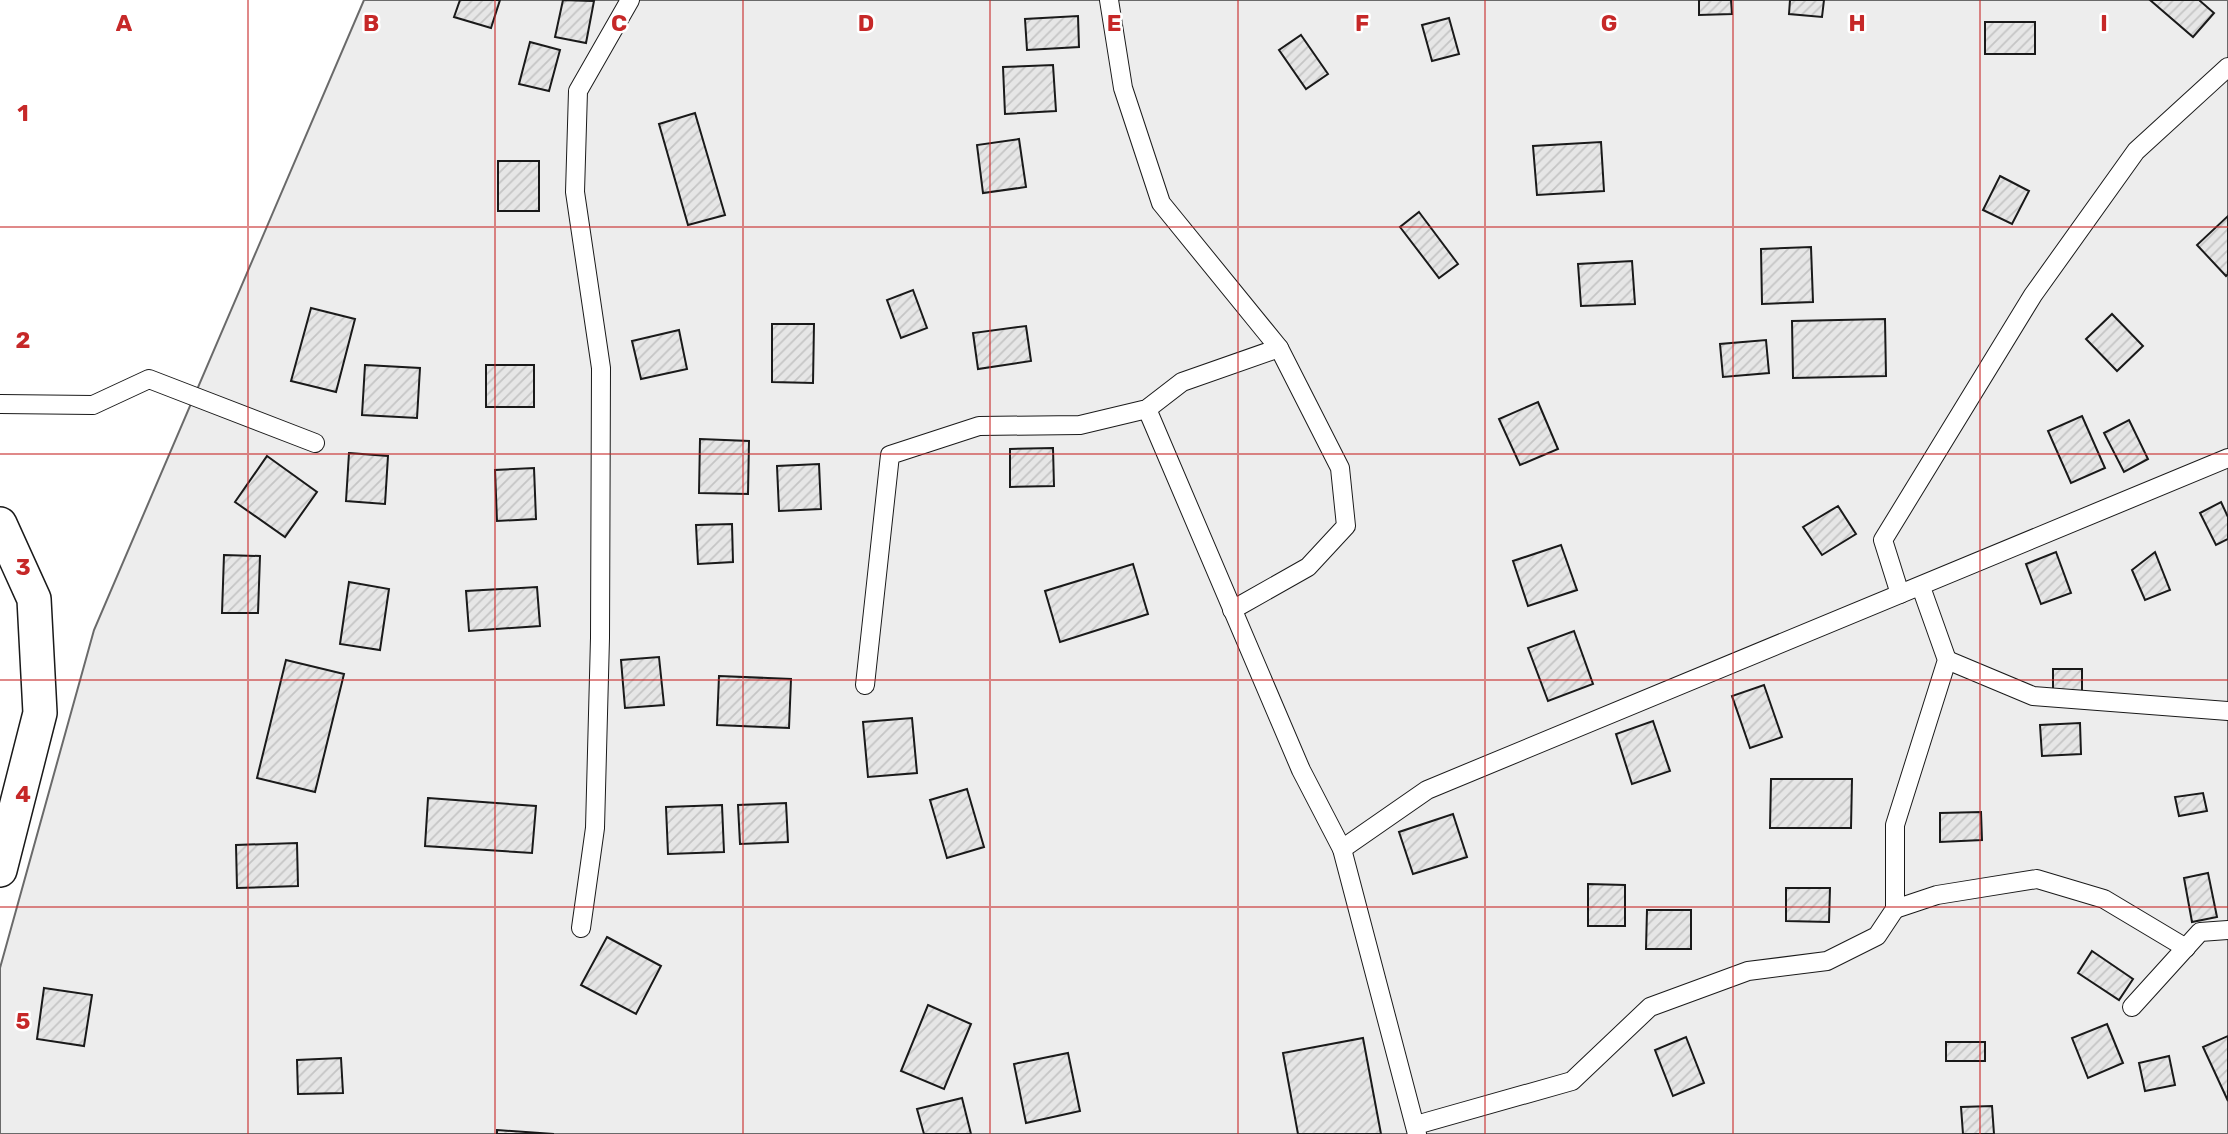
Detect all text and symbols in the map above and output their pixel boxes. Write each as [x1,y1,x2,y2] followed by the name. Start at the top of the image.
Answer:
[116,9,133,37] text: A
[363,9,379,37] text: B
[611,9,627,37] text: C
[858,9,874,37] text: D
[1107,9,1121,37] text: E
[1355,9,1369,37] text: F
[1601,9,1617,37] text: G
[1848,9,1866,37] text: H
[2100,9,2108,37] text: I
[17,99,29,127] text: 1
[16,326,30,354] text: 2
[15,553,31,581] text: 3
[15,780,31,808] text: 4
[16,1007,31,1035] text: 5

